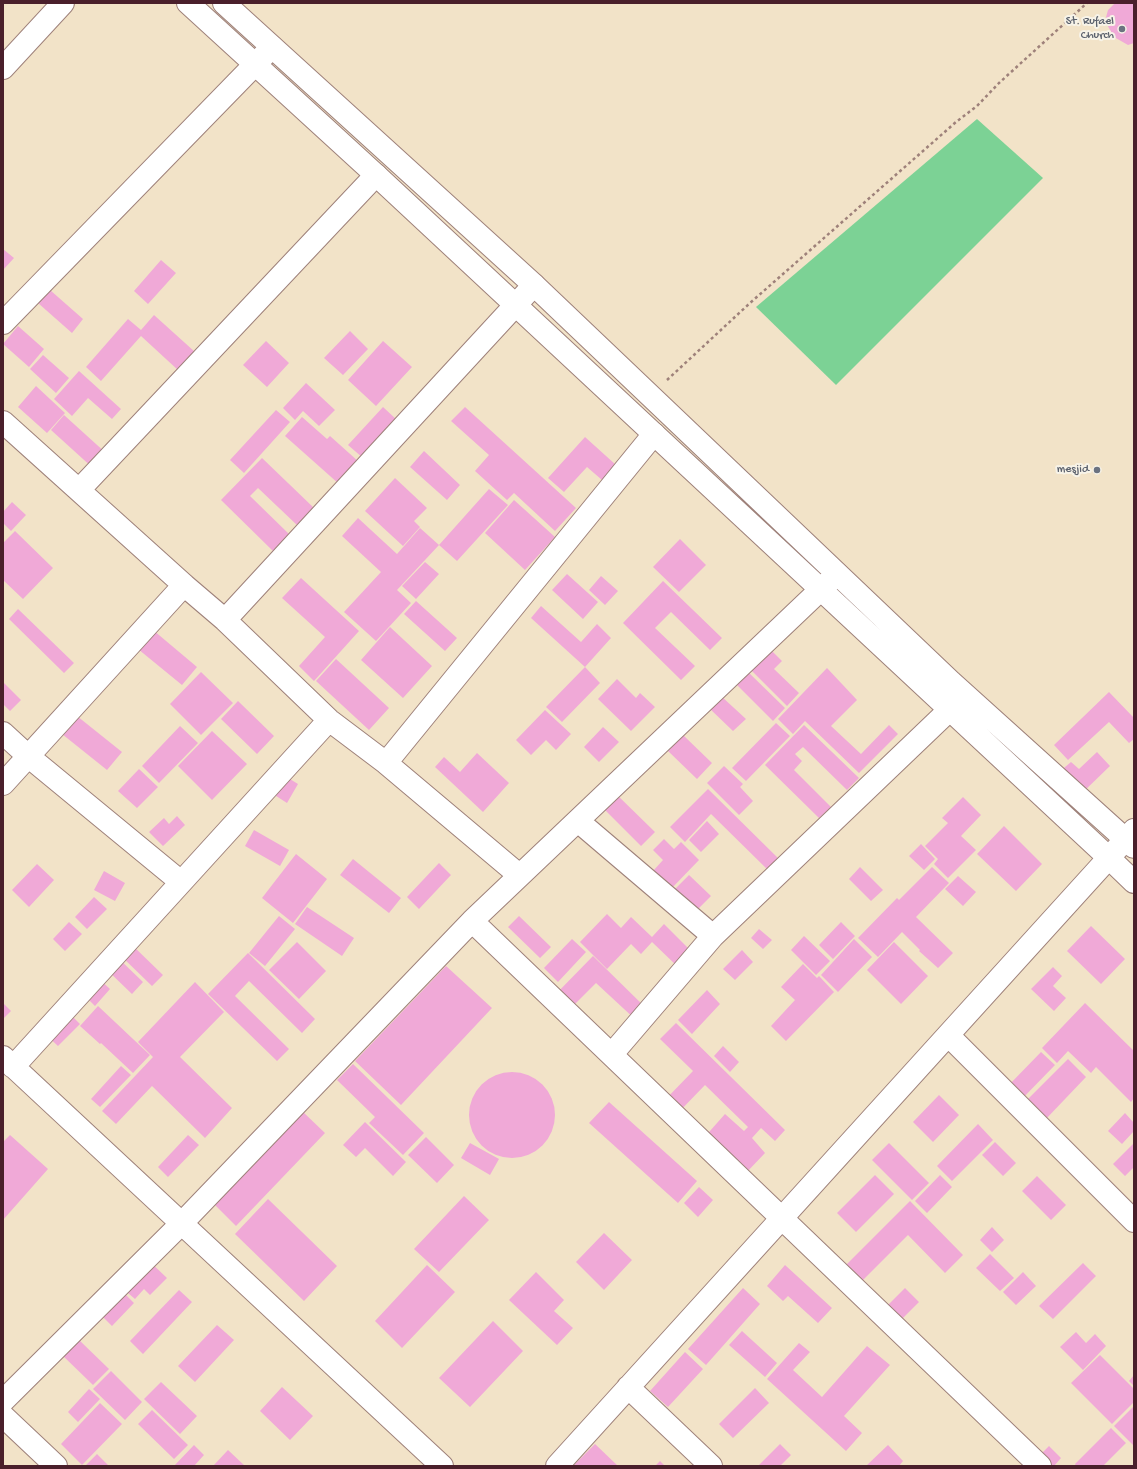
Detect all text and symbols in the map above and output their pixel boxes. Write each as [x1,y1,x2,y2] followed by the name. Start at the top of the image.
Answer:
[1066,15,1114,43] place label: St. Rufael Church
[1117,24,1127,34] marker: St. Rufael Church
[1057,463,1089,477] place label: mesjid
[1092,465,1102,475] marker: mesjid

